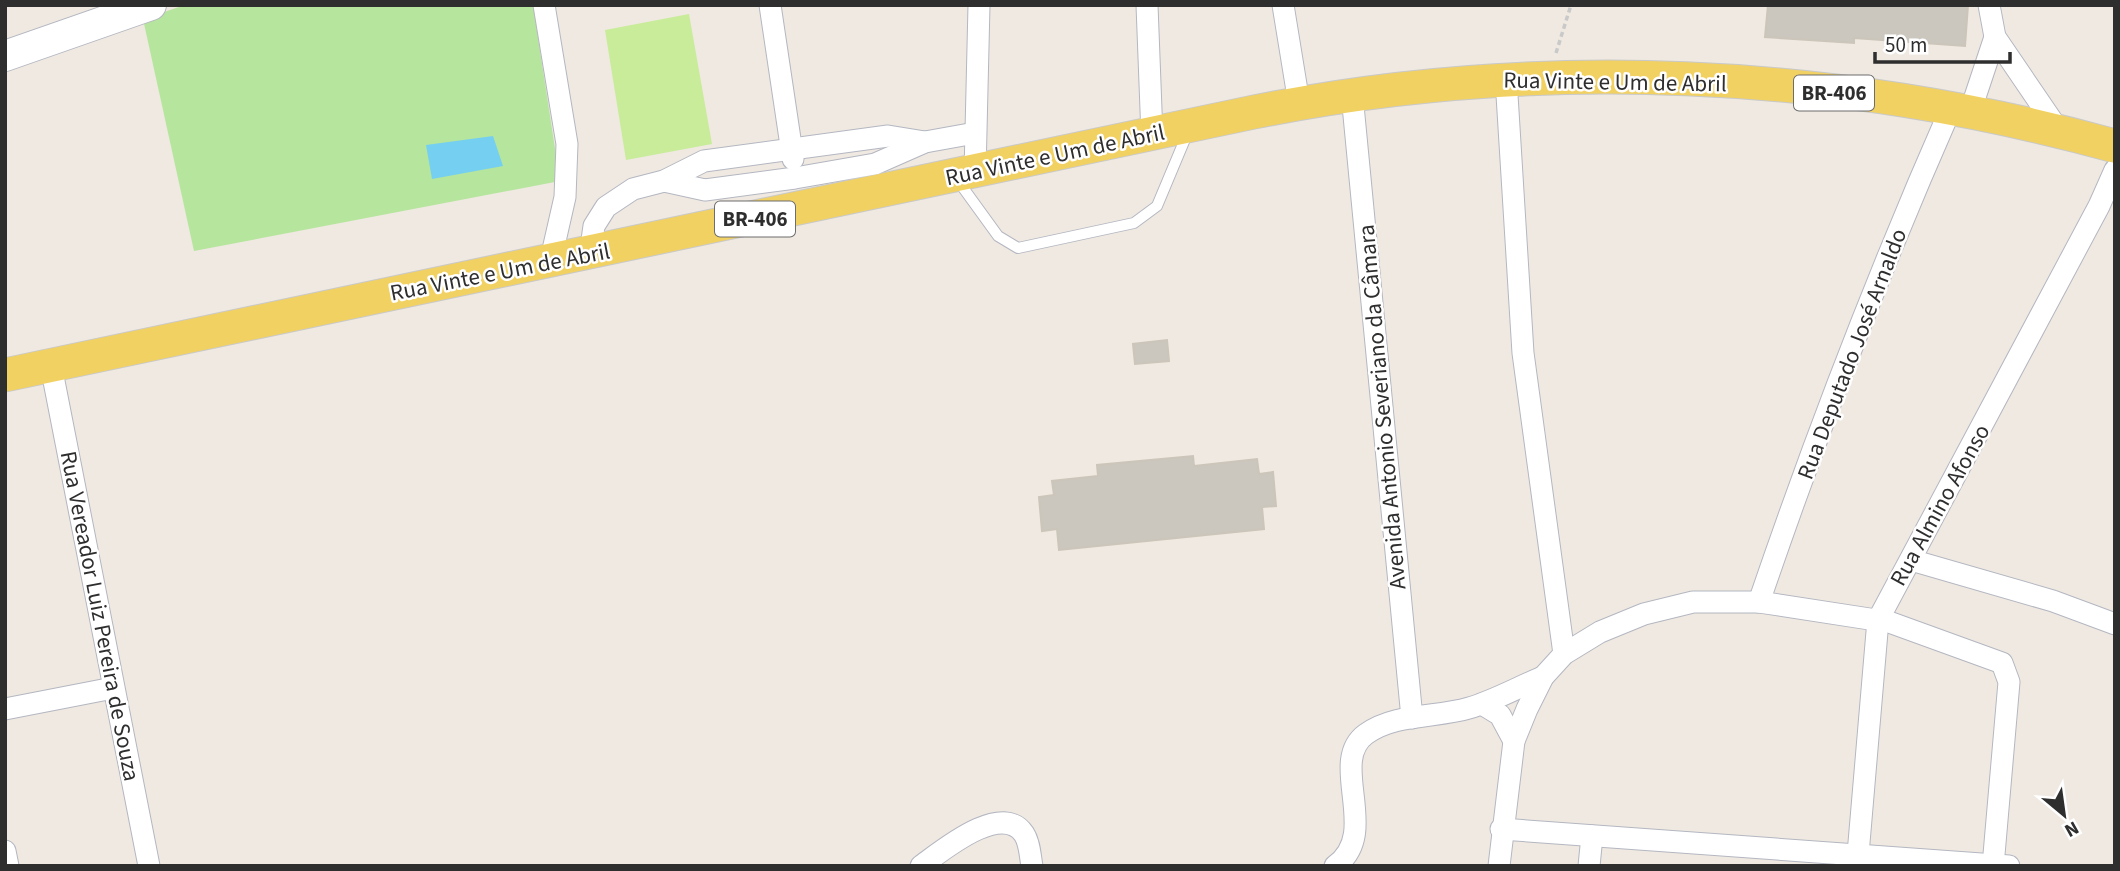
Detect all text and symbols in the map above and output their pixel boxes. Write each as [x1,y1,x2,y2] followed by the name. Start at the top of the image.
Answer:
[1875,21,2010,65] scale bar
[1885,30,1927,60] text: 50 m
[1503,64,1727,100] street label: Rua Vinte e Um de Abril
[1794,76,1874,110] road number: BR-406
[942,116,1168,194] street label: Rua Vinte e Um de Abril
[715,202,795,236] road number: BR-406
[1350,223,1414,591] street label: Avenida Antonio Severiano da Câmara
[1789,224,1915,484] street label: Rua Deputado José Arnaldo
[387,234,613,310] street label: Rua Vinte e Um de Abril
[1882,418,1998,592] street label: Rua Almino Afonso
[52,448,148,784] street label: Rua Vereador Luiz Pereira de Souza
[2029,780,2099,850] north arrow
[2059,814,2084,843] text: N

